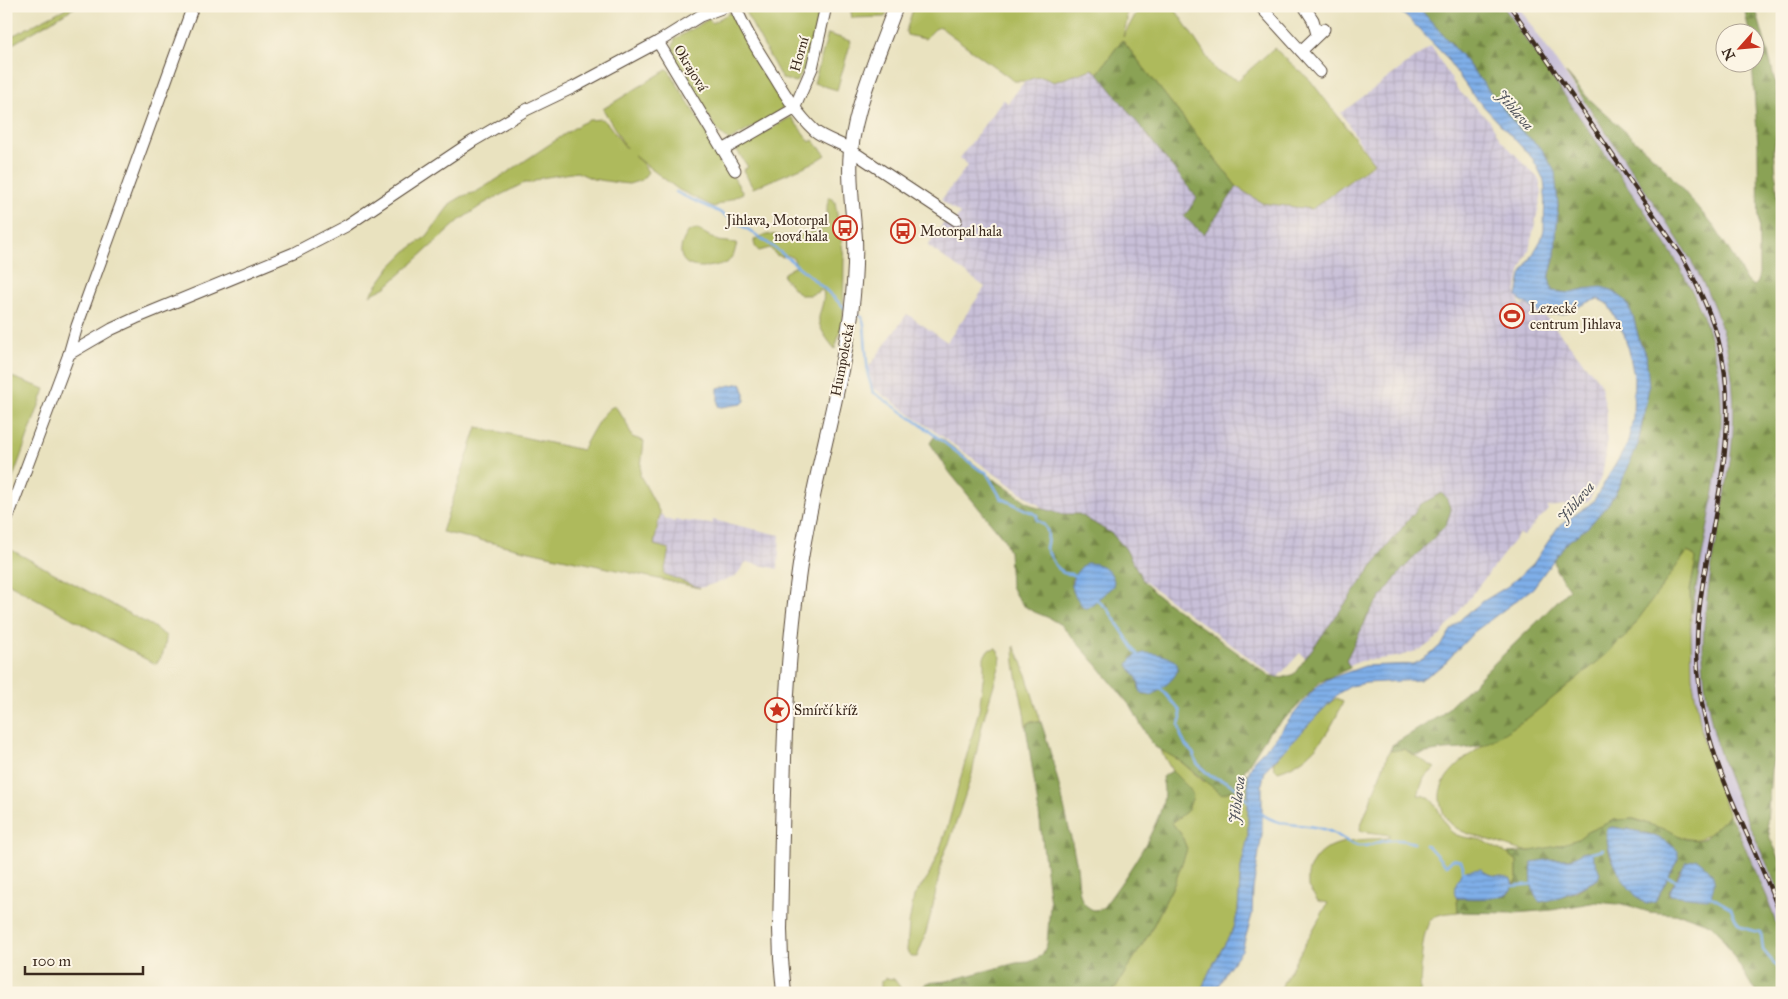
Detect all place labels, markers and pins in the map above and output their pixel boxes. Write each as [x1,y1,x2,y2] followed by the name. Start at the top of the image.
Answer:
[724,212,828,245] place label: Jihlava, Motorpal nová hala
[832,215,858,241] bus stop icon: Jihlava, Motorpal nová hala
[890,218,916,244] bus stop icon: Motorpal hala
[920,223,1002,240] place label: Motorpal hala
[1530,300,1621,334] place label: Lezecké centrum Jihlava
[1499,303,1525,329] sports icon: Lezecké centrum Jihlava
[764,697,790,723] place icon: Smírčí kříž
[794,702,858,719] place label: Smírčí kříž

